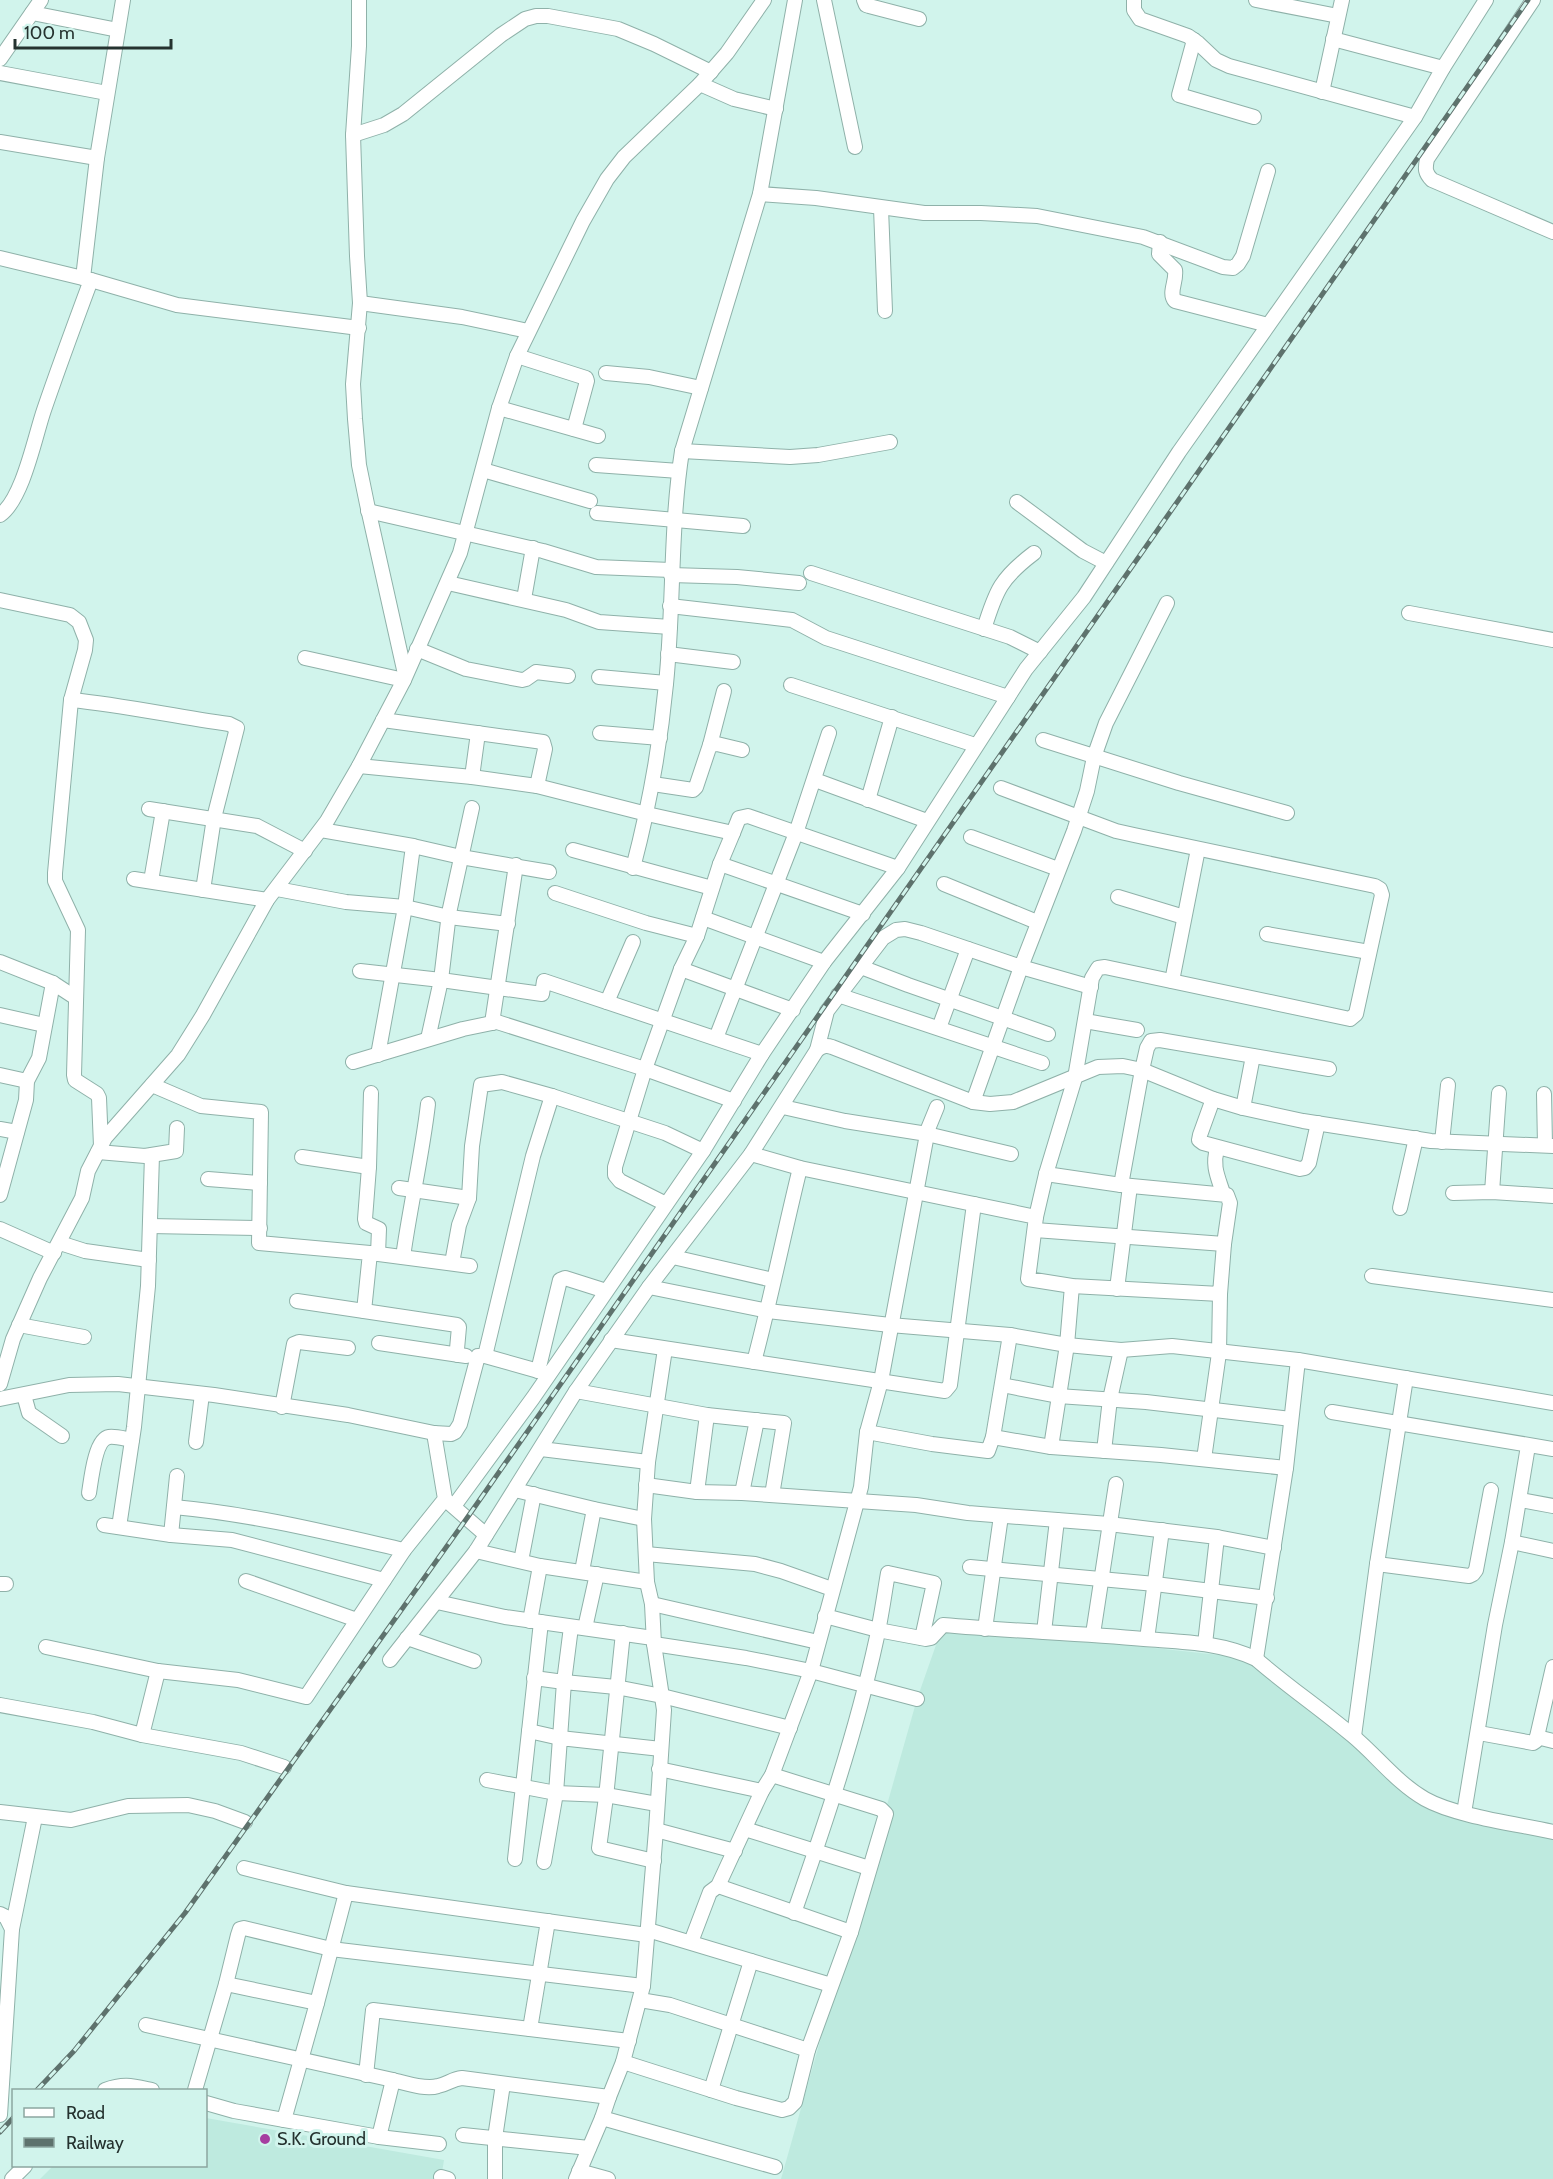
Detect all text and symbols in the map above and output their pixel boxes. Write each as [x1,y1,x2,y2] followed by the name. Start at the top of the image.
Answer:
[15,12,171,50] scale bar
[24,22,75,44] text: 100 m
[12,2089,207,2167] legend
[66,2102,105,2124] text: Road
[277,2128,366,2150] place label: S.K. Ground
[66,2132,124,2154] text: Railway
[258,2132,272,2146] marker: S.K. Ground

